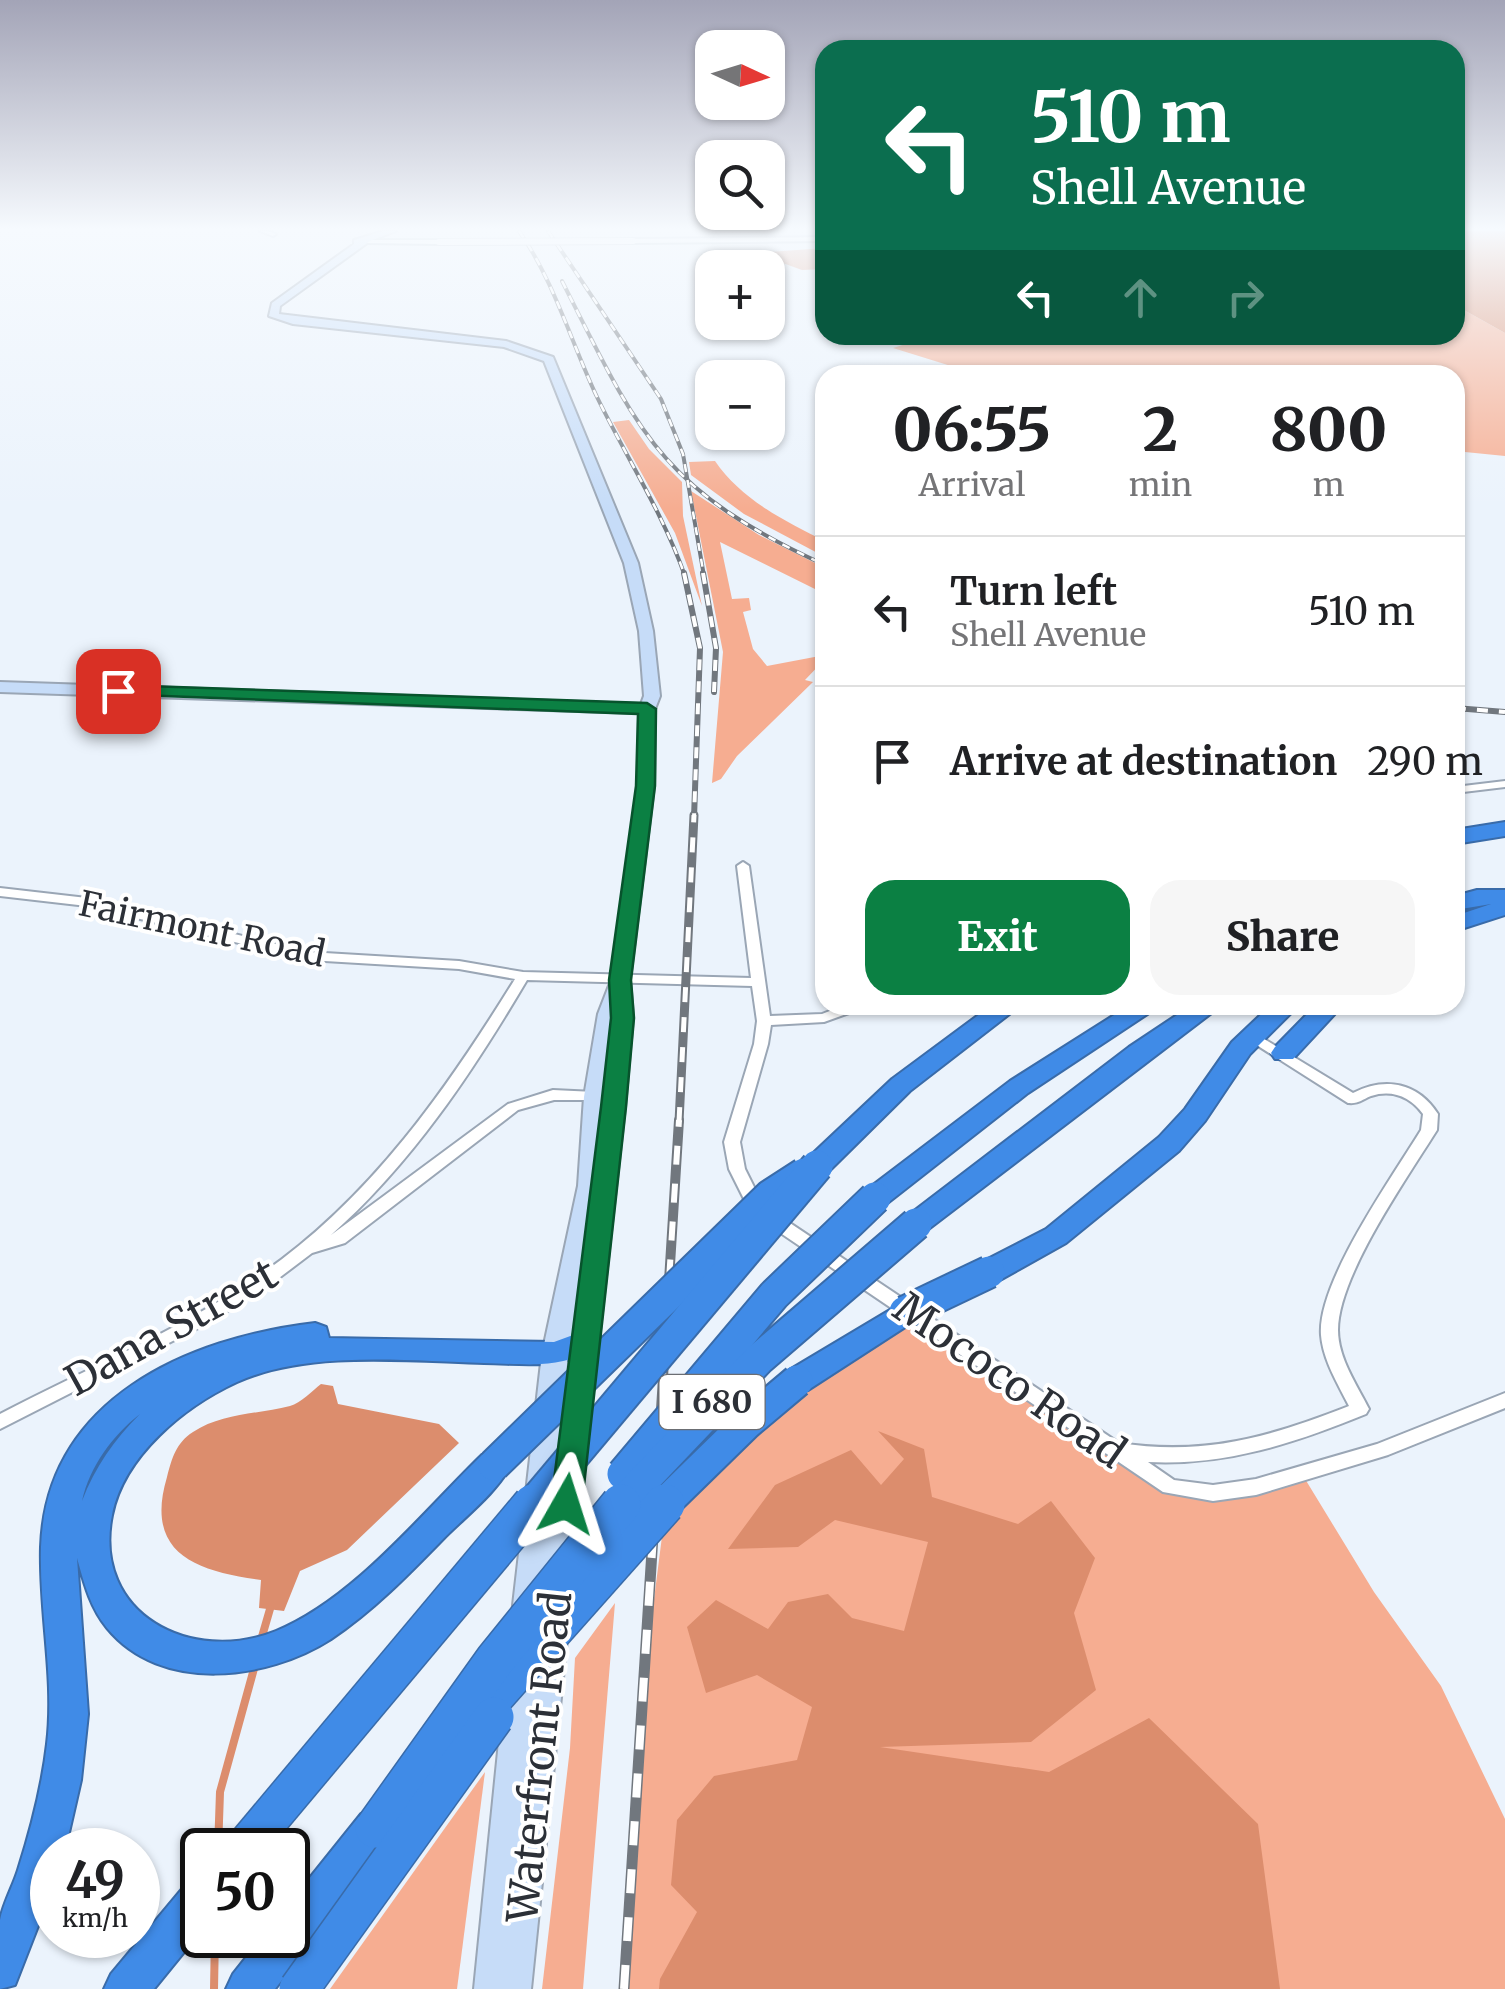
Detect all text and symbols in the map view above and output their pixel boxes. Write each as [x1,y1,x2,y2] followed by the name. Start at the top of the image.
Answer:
[695,30,785,120] north arrow
[695,30,785,450] map controls
[1030,73,1231,161] text: 510 m
[865,80,995,210] icon: left
[695,140,785,230] button: search
[1030,160,1306,216] text: Shell Avenue
[695,250,785,340] button: +
[1008,270,1063,325] icon: left
[1113,270,1168,325] icon: ahead
[1218,270,1273,325] icon: right
[695,360,785,450] button: −
[893,392,1051,467] text: 06:55
[1143,392,1178,467] text: 2
[1270,392,1387,467] text: 800
[918,465,1025,505] text: Arrival
[1129,465,1192,505] text: min
[1313,465,1344,505] text: m
[950,568,1117,615] text: Turn left
[865,584,920,639] icon: left
[1308,588,1415,635] text: 510 m
[950,615,1146,655] text: Shell Avenue
[76,649,161,734] pin
[91,664,146,719] icon: arrive
[865,734,920,789] icon: arrive
[950,738,1337,785] text: Arrive at destination
[1367,738,1483,785] text: 290 m
[865,880,1130,995] button: Exit
[1150,880,1415,995] button: Share
[75,881,329,977] street label: Fairmont Road
[56,1247,286,1407] street label: Dana Street
[884,1281,1136,1479] street label: Mococo Road
[660,1375,764,1429] road number: I 680
[514,1452,618,1556] position arrow
[496,1589,582,1926] street label: Waterfront Road
[180,1828,310,1958] speed limit sign: 50
[65,1849,125,1912] text: 49
[62,1902,128,1934] text: km/h

